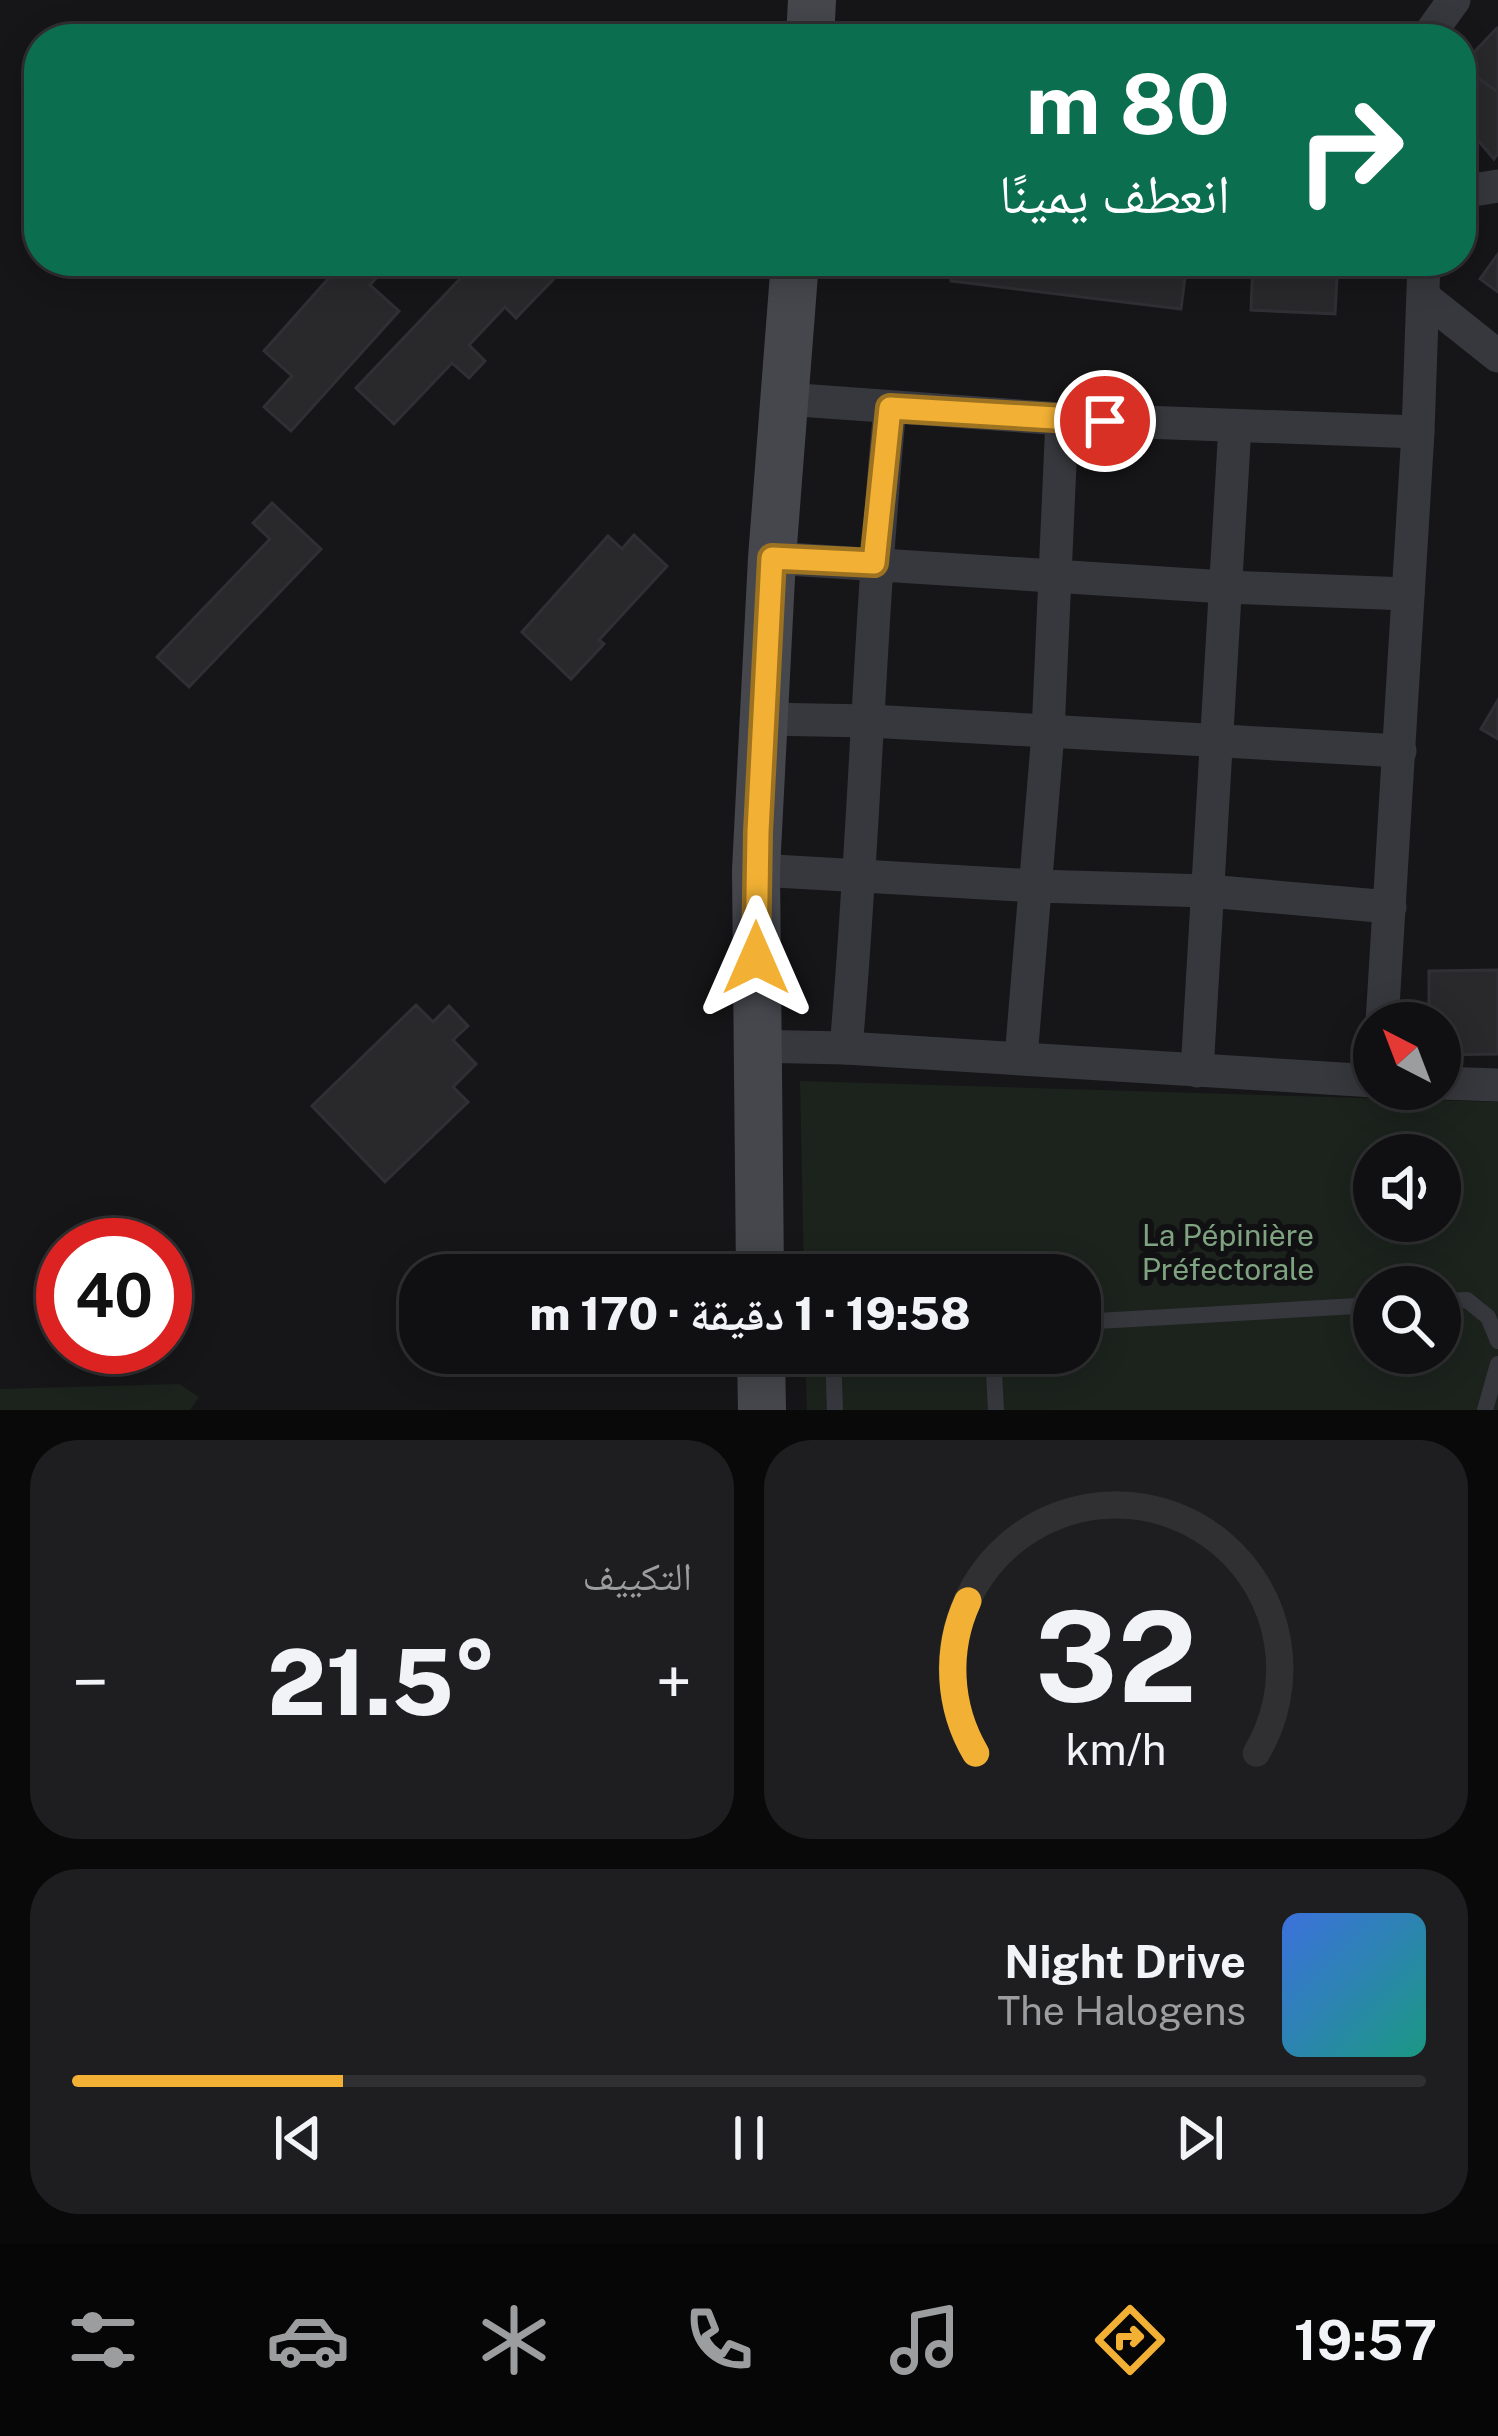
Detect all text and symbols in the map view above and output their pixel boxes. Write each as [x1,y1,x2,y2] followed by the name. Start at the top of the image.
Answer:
[1026,54,1230,153] text: 80 m
[1272,72,1428,228] icon: right
[999,162,1230,225] text: انعطف يمينًا
[1054,370,1156,472] pin
[1072,388,1138,454] icon: arrive
[693,895,819,1021] position arrow
[1353,1002,1461,1110] north arrow
[1353,1002,1461,1374] map controls
[1353,1134,1461,1242] button: sound
[1142,1217,1314,1287] park label: La Pépinière Préfectorale
[36,1218,192,1374] speed limit sign: 40
[1353,1266,1461,1374] button: search
[529,1287,971,1340] text: 19:58 · 1 دقيقة · 170 m
[583,1553,692,1599] text: التكييف
[1035,1583,1197,1730] text: 32
[267,1629,497,1735] text: 21.5°
[72,1643,109,1721] text: −
[655,1643,692,1721] text: +
[1066,1723,1166,1774] text: km/h
[1004,1935,1246,1988] text: Night Drive
[997,1988,1246,2034] text: The Halogens
[265,2105,331,2171] icon: previous
[716,2105,782,2171] icon: pause
[1167,2105,1233,2171] icon: next
[61,2298,145,2382] icon: filters
[266,2298,350,2382] icon: car
[472,2298,556,2382] icon: climate
[677,2298,761,2382] icon: phone
[883,2298,967,2382] icon: music
[1088,2298,1172,2382] icon: directions
[1294,2309,1437,2372] text: 19:57

